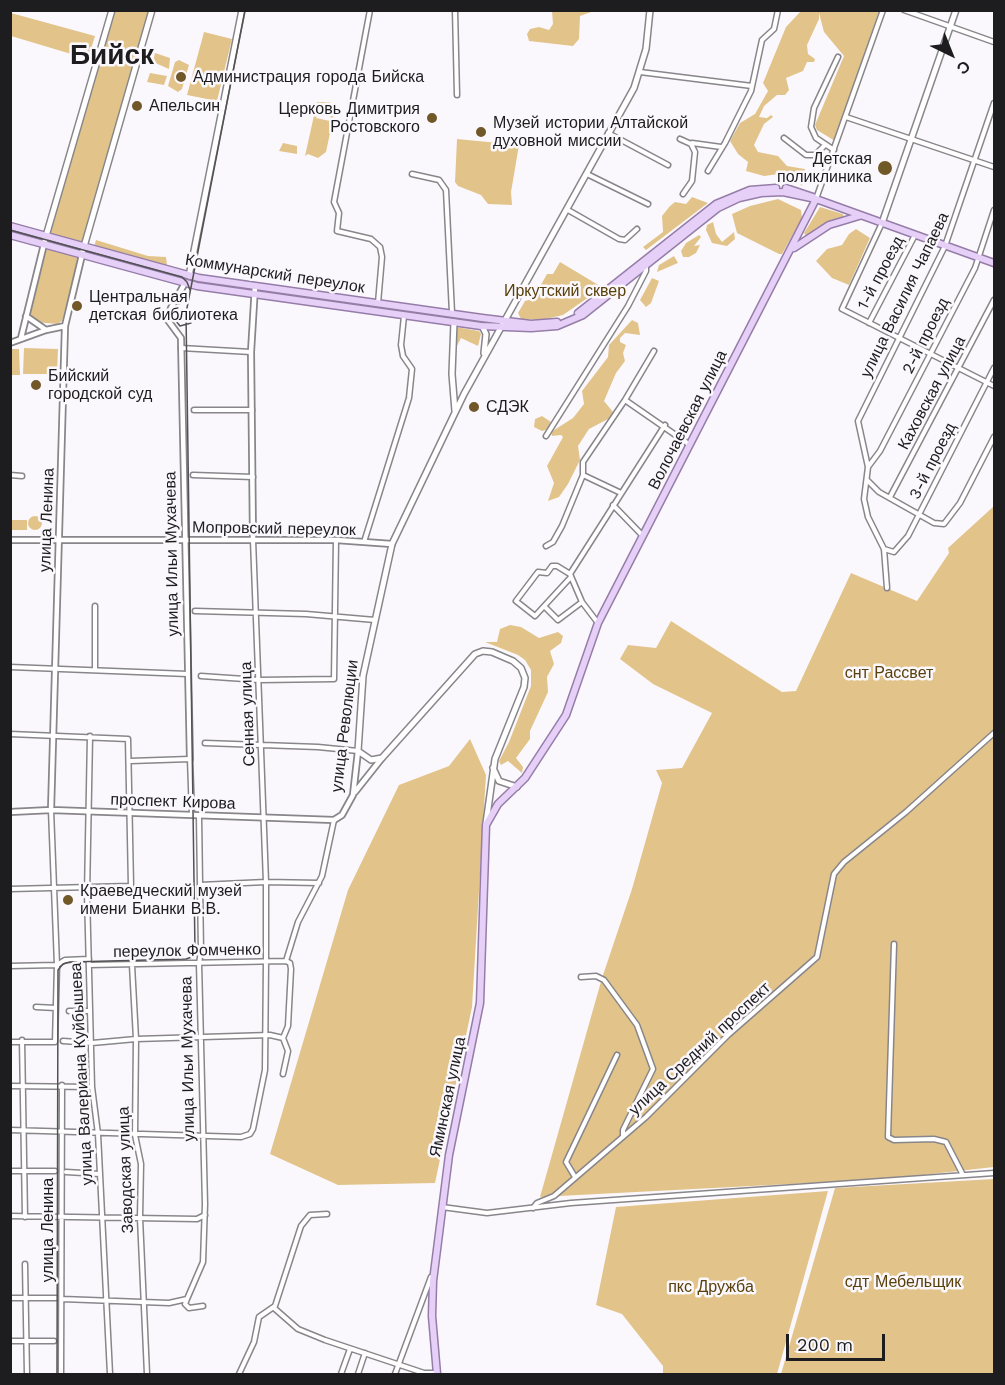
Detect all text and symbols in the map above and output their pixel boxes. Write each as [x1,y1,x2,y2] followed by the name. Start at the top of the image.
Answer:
[921,24,981,84] north arrow
[70,39,154,73] district label: Бийск
[953,57,974,78] text: С
[193,67,424,87] place label: Администрация города Бийска
[174,70,188,84] marker: Администрация города Бийска
[149,96,220,116] place label: Апельсин
[130,99,144,113] marker: Апельсин
[278,99,420,137] place label: Церковь Димитрия Ростовского
[425,111,439,125] marker: Церковь Димитрия Ростовского
[493,113,688,151] place label: Музей истории Алтайской духовной миссии
[474,125,488,139] marker: Музей истории Алтайской духовной миссии
[777,149,872,187] place label: Детская поликлиника
[876,159,894,177] marker: Детская поликлиника
[857,209,953,381] street label: улица Василия Чапаева
[854,233,908,313] street label: 1-й проезд
[184,250,366,298] street label: Коммунарский переулок
[504,281,626,301] park label: Иркутский сквер
[89,287,238,325] place label: Центральная детская библиотека
[899,295,953,377] street label: 2-й проезд
[70,299,84,313] marker: Центральная детская библиотека
[894,333,970,453] street label: Каховская улица
[644,347,732,493] street label: Волочаевская улица
[48,366,152,404] place label: Бийский городской суд
[29,378,43,392] marker: Бийский городской суд
[486,397,529,417] place label: СДЭК
[467,400,481,414] marker: СДЭК
[906,420,960,502] street label: 3-й проезд
[36,468,58,572] street label: улица Ленина
[161,471,183,637] street label: улица Ильи Мухачева
[192,518,356,540] street label: Мопровский переулок
[327,659,363,793] street label: улица Революции
[237,661,259,767] street label: Сенная улица
[845,663,933,683] park label: снт Рассвет
[110,790,236,814] street label: проспект Кирова
[80,881,242,919] place label: Краеведческий музей имени Бианки В.В.
[61,893,75,907] marker: Краеведческий музей имени Бианки В.В.
[113,940,261,962] street label: переулок Фомченко
[67,962,97,1186] street label: улица Валериана Куйбышева
[177,976,199,1142] street label: улица Ильи Мухачева
[625,978,775,1120] street label: улица Средний проспект
[426,1035,470,1159] street label: Яминская улица
[114,1106,138,1234] street label: Заводская улица
[38,1178,58,1282] street label: улица Ленина
[845,1272,961,1292] park label: сдт Мебельщик
[668,1277,754,1297] park label: пкс Дружба
[789,1322,888,1360] scale bar
[797,1334,853,1355] text: 200 m

